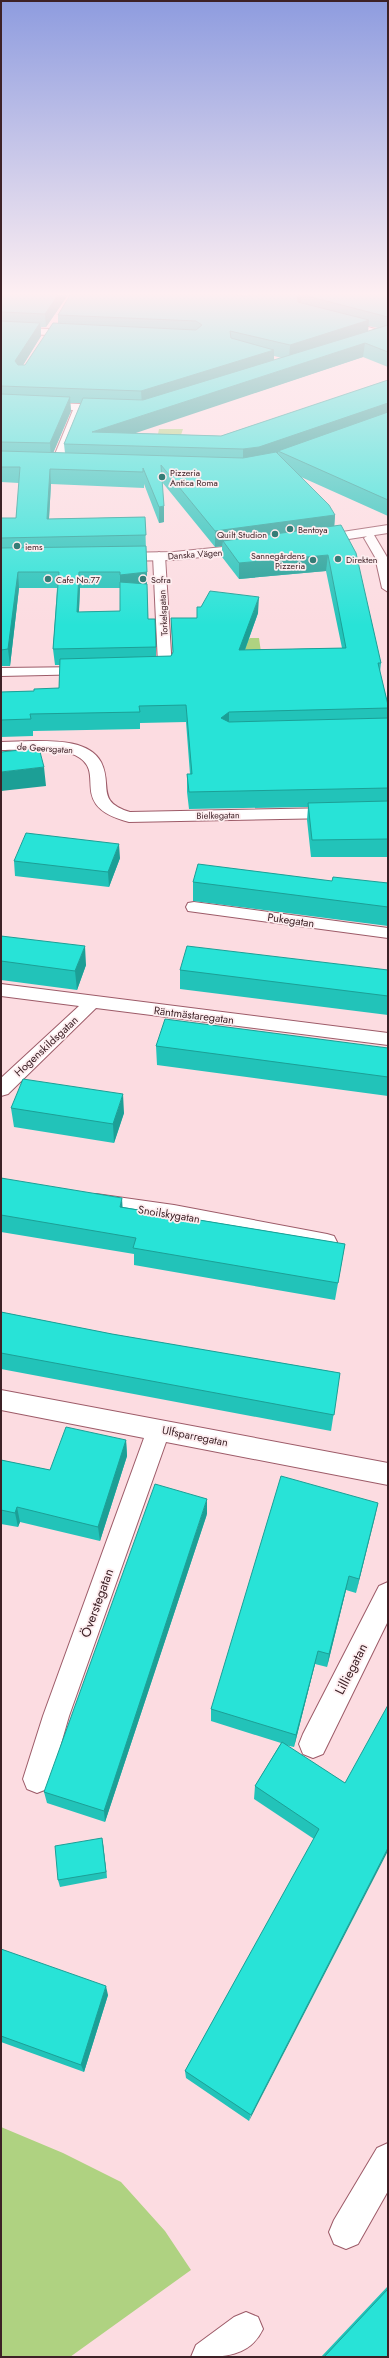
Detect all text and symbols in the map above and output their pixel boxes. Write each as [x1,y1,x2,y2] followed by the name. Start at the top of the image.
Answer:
[170,466,218,489] place label: Pizzeria Antica Roma
[157,472,167,482] marker: Pizzeria Antica Roma
[298,523,328,536] place label: Bentoya
[285,524,295,534] marker: Bentoya
[217,528,267,541] place label: Quilt Studion
[270,529,280,539] marker: Quilt Studion
[25,540,43,553] place label: iems
[12,541,22,551] marker: iems
[167,546,223,562] street label: Danska Vägen
[251,549,305,572] place label: Sannegårdens Pizzeria
[346,553,378,566] place label: Direkten
[333,554,343,564] marker: Direkten
[308,555,318,565] marker: Sannegårdens Pizzeria
[56,573,100,586] place label: Cafe No.77
[151,573,171,586] place label: Sofra
[43,574,53,584] marker: Cafe No.77
[138,574,148,584] marker: Sofra
[155,589,171,636] street label: Torkelsgatan
[17,740,74,756] street label: de Geersgatan
[196,808,240,822] street label: Bielkegatan
[267,909,315,931] street label: Pukegatan
[153,1002,235,1028] street label: Räntmästaregatan
[10,1012,82,1080] street label: Hogenskildsgatan
[137,1201,201,1227] street label: Snoilskygatan
[161,1422,229,1450] street label: Ulfsparregatan
[76,1566,118,1640] street label: Överstegatan
[330,1640,372,1698] street label: Lilliegatan

